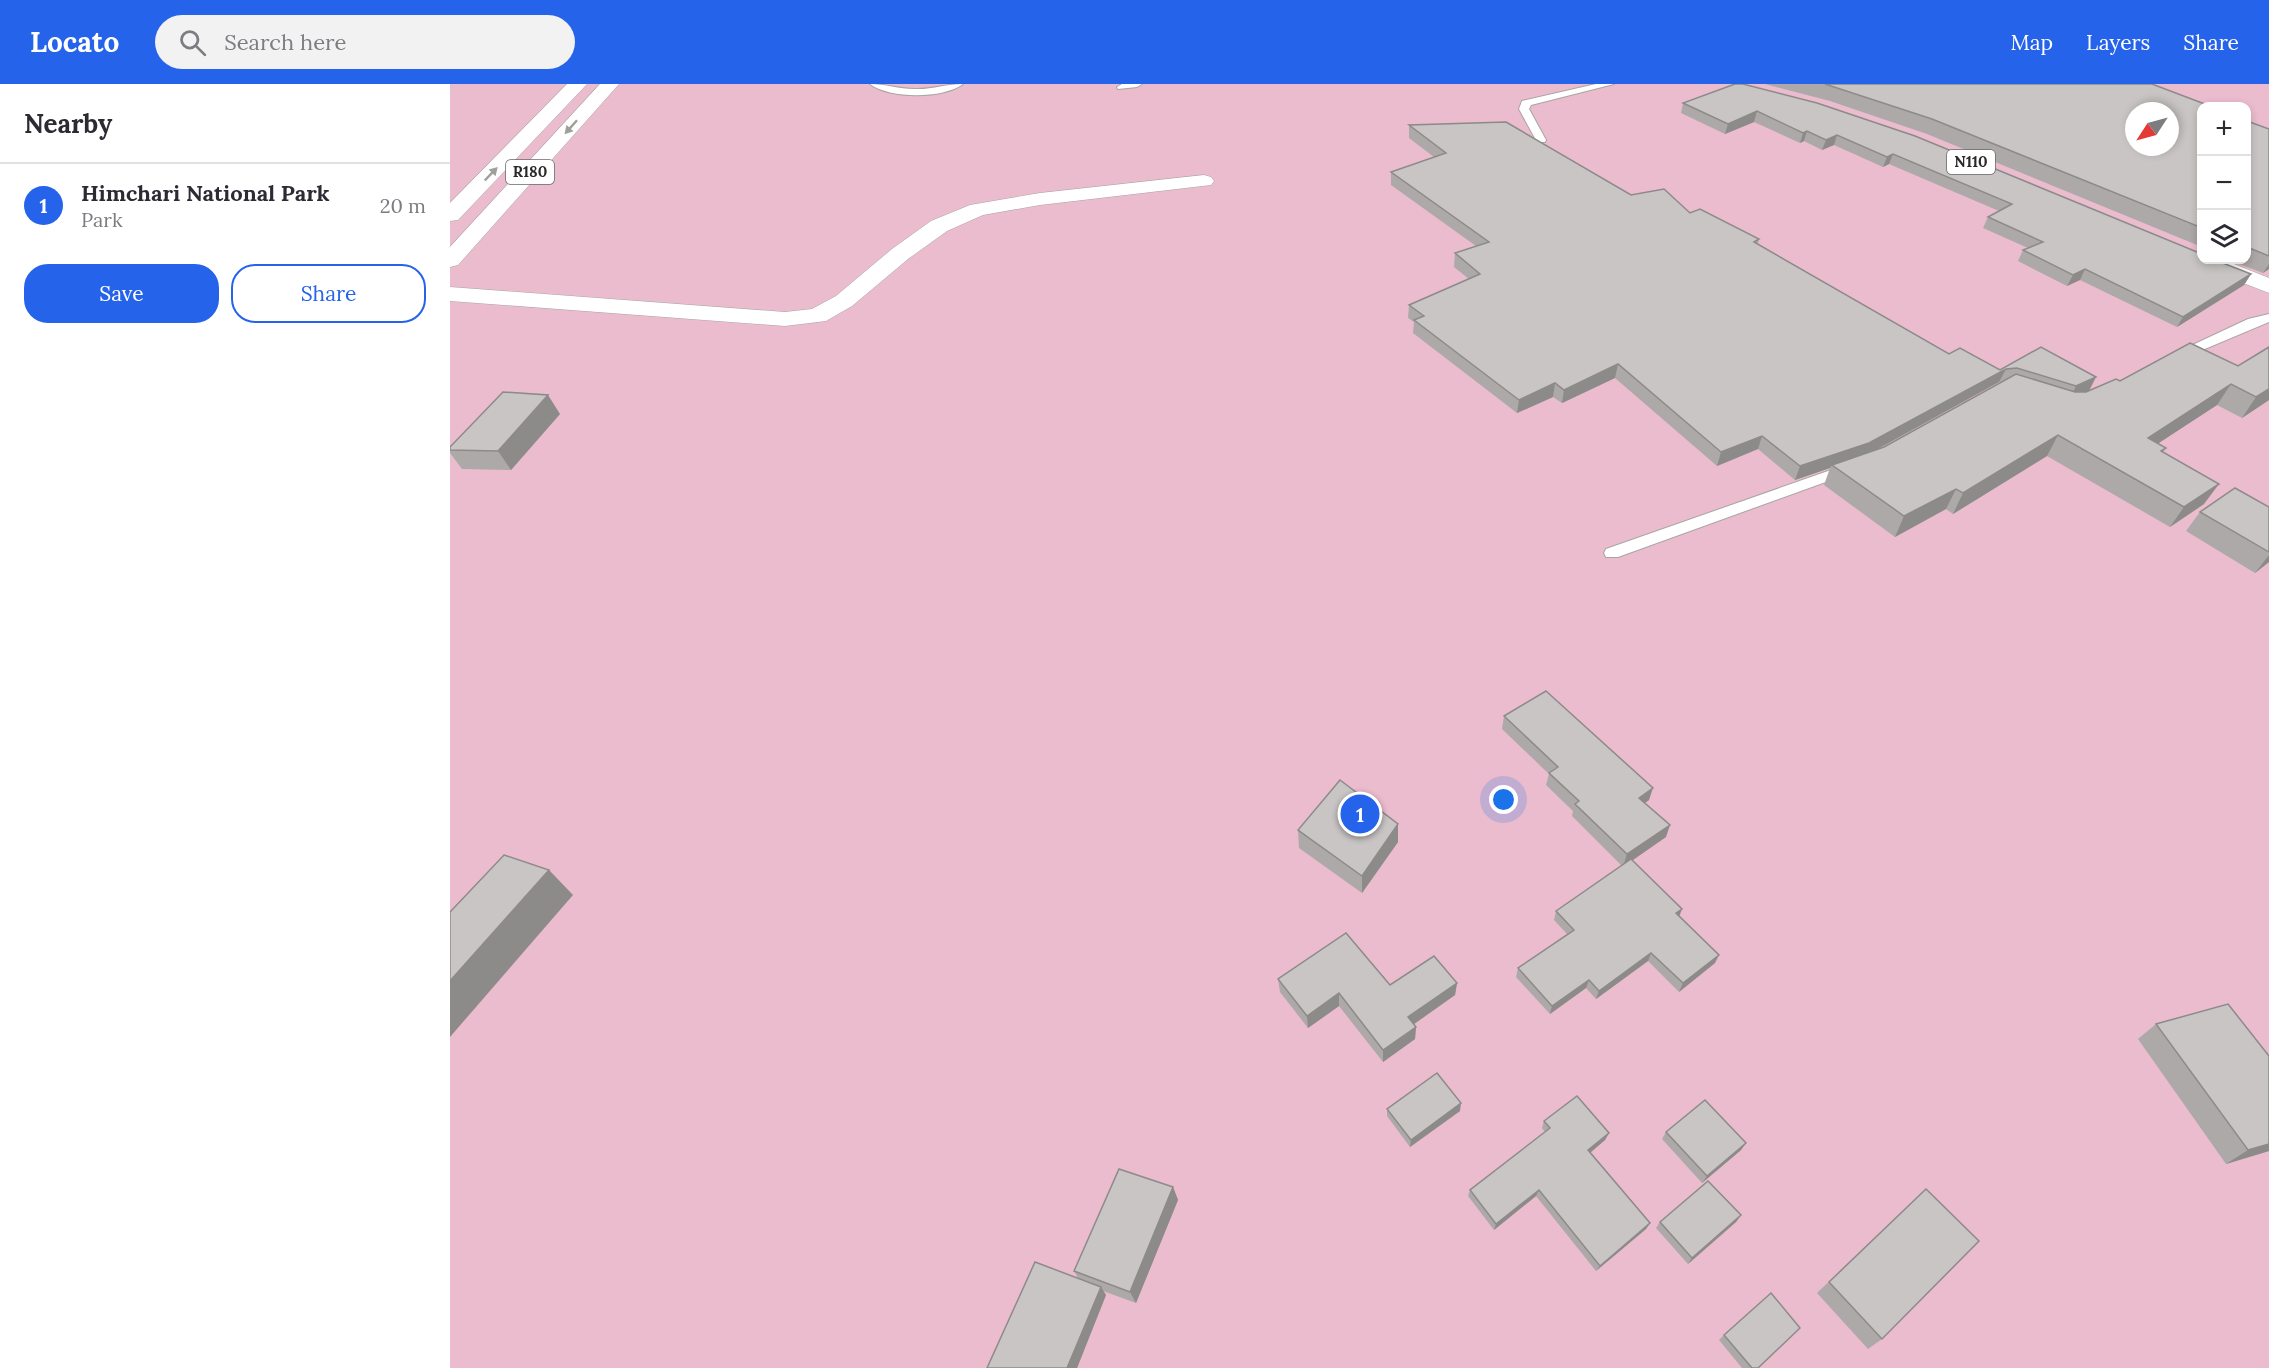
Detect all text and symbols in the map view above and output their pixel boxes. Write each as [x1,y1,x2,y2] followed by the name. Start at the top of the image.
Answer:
[155,15,575,69] search box
[30,24,119,60] text: Locato
[176,26,209,59] icon: search
[224,28,346,56] text: Search here
[2010,29,2053,56] text: Map
[2086,29,2150,56] text: Layers
[2183,29,2239,56] text: Share
[2125,102,2179,156] north arrow
[2197,102,2251,264] map controls
[2197,102,2251,156] button: +
[24,107,112,140] text: Nearby
[564,120,578,135] one-way arrow
[1947,150,1995,174] road number: N110
[2197,156,2251,210] button: −
[506,160,554,184] road number: R180
[484,166,498,181] one-way arrow
[81,179,330,207] text: Himchari National Park
[39,193,48,218] text: 1
[380,193,426,218] text: 20 m
[81,207,123,232] text: Park
[2197,210,2251,264] button: layers
[24,264,219,323] button: Save
[231,264,426,323] button: Share
[1489,785,1518,814] your location
[1340,792,1380,836] pin: 1

